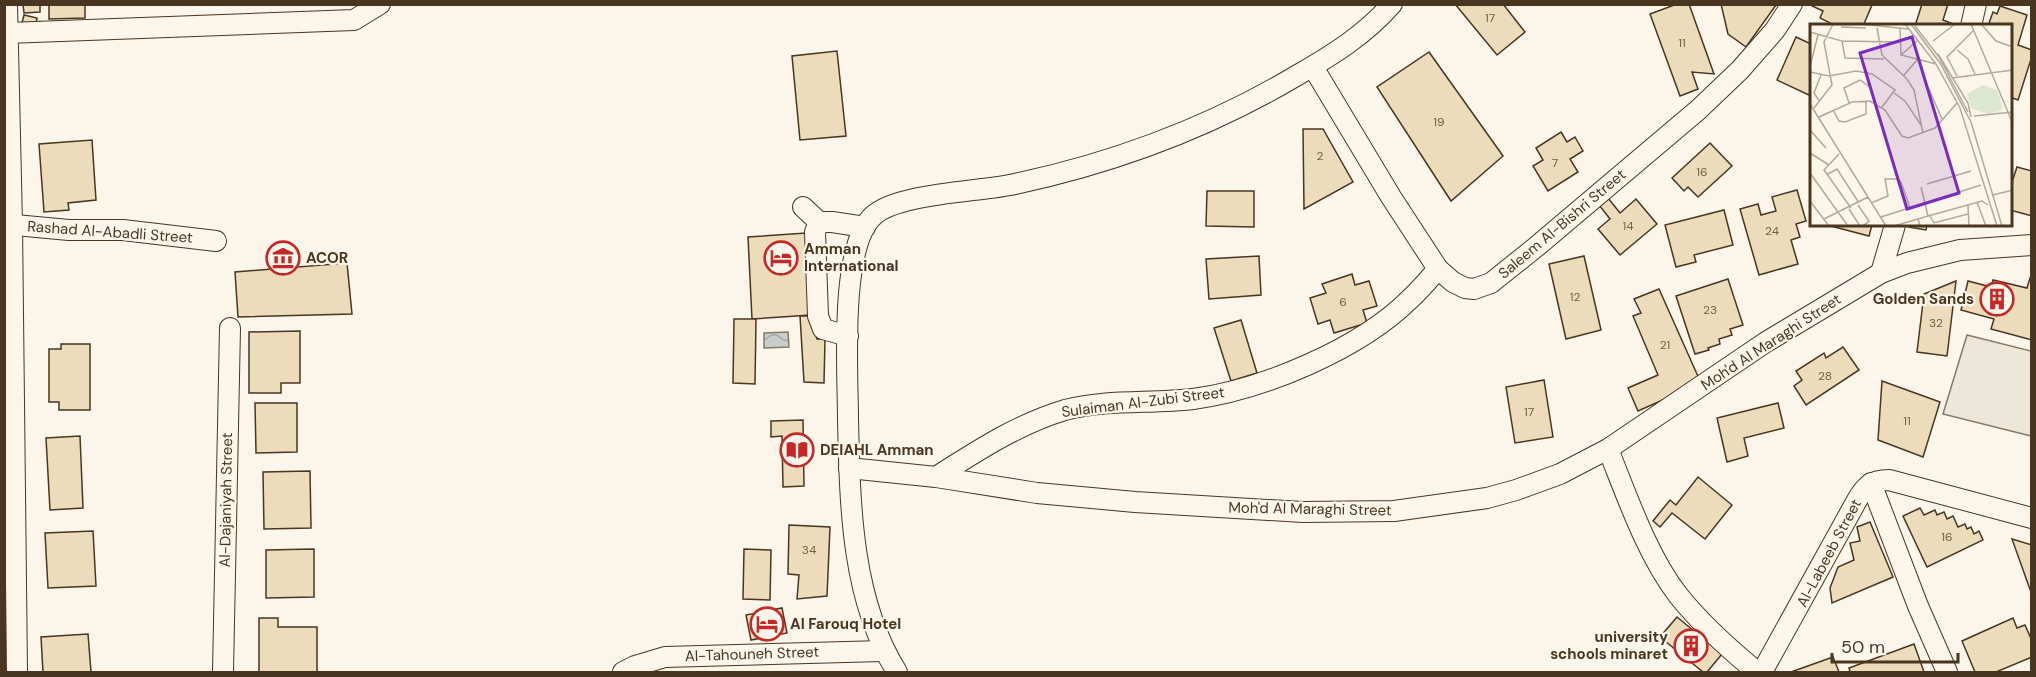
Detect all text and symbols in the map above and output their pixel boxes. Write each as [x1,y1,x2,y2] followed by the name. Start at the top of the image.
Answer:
[1485,10,1495,26] house number: 17
[1810,24,2012,226] inset map
[1678,35,1686,51] house number: 11
[1433,114,1445,130] house number: 19
[1317,148,1324,164] house number: 2
[1552,155,1558,171] house number: 7
[1696,164,1708,180] house number: 16
[1494,165,1630,283] street label: Saleem Al-Bishri Street
[27,216,194,248] street label: Rashad Al-Abadli Street
[1622,218,1634,234] house number: 14
[1765,223,1779,239] house number: 24
[804,239,899,276] place label: Amman International
[265,240,301,276] museum icon: ACOR
[763,240,799,276] hotel icon: Amman International
[306,248,348,268] place label: ACOR
[1979,281,2015,317] building icon: Golden Sands
[1570,289,1580,305] house number: 12
[1697,289,1845,395] street label: Moh'd Al Maraghi Street
[1873,289,1974,309] place label: Golden Sands
[1339,294,1347,310] house number: 6
[1703,302,1717,318] house number: 23
[1929,315,1943,331] house number: 32
[1660,337,1670,353] house number: 21
[1818,368,1832,384] house number: 28
[1060,382,1226,422] street label: Sulaiman Al-Zubi Street
[1524,404,1534,420] house number: 17
[1903,413,1911,429] house number: 11
[215,432,237,568] street label: Al-Dajaniyah Street
[779,432,815,468] library icon: DEIAHL Amman
[820,440,934,460] place label: DEIAHL Amman
[1792,495,1866,611] street label: Al-Labeeb Street
[1228,498,1392,520] street label: Moh'd Al Maraghi Street
[1941,529,1953,545] house number: 16
[802,542,816,558] house number: 34
[749,606,785,642] hotel icon: Al Farouq Hotel
[790,614,901,634] place label: Al Farouq Hotel
[1832,626,1958,664] scale bar
[1550,627,1668,664] place label: university schools minaret
[1673,628,1709,664] building icon: university schools minaret
[1841,635,1885,659] text: 50 m
[684,642,820,666] street label: Al-Tahouneh Street

